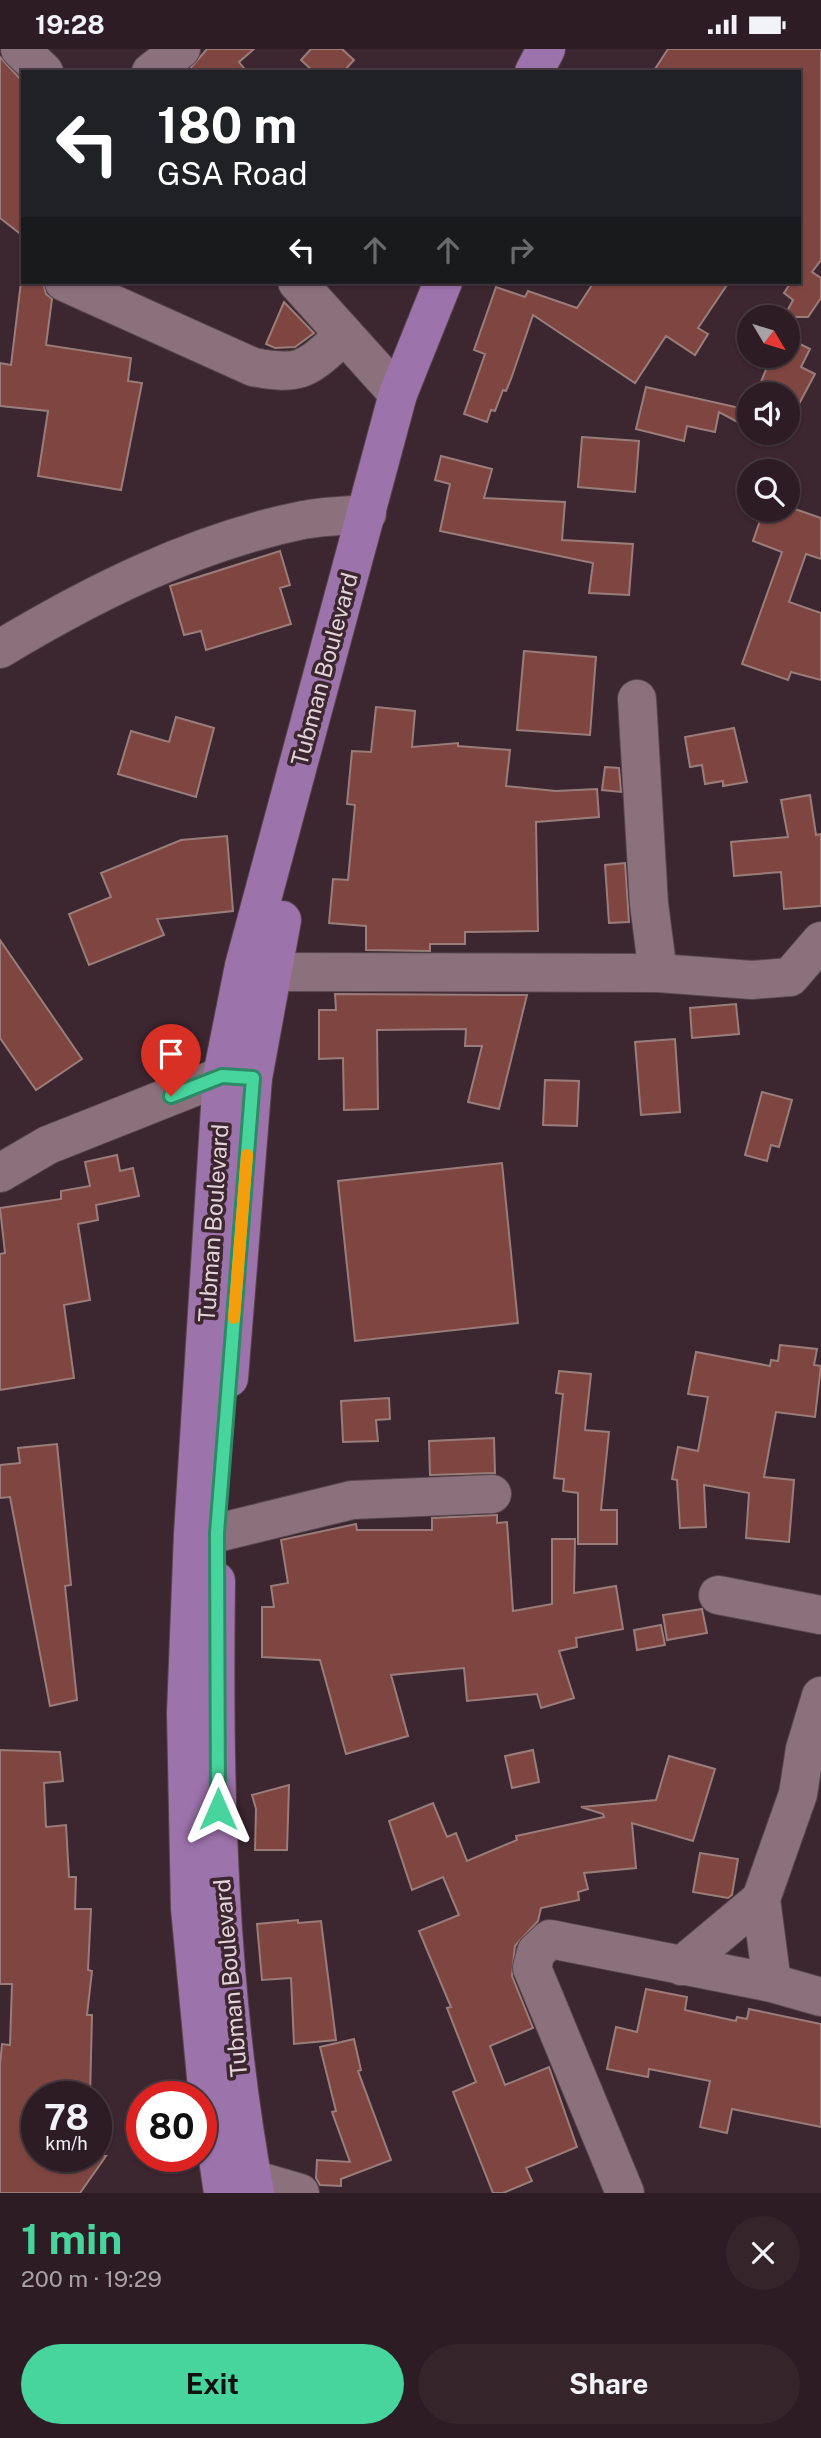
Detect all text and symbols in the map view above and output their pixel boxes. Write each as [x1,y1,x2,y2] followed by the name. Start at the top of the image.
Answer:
[35,9,105,40] text: 19:28
[157,96,297,154] text: 180 m
[42,98,133,189] icon: left
[157,155,308,192] text: GSA Road
[283,231,321,269] icon: left
[356,231,394,269] icon: ahead
[429,231,467,269] icon: ahead
[502,231,540,269] icon: right
[737,305,800,367] north arrow
[737,305,800,522] map controls
[737,382,800,445] button: sound
[737,459,800,522] button: search
[285,570,363,768] street label: Tubman Boulevard
[141,1024,201,1096] pin
[152,1035,190,1073] icon: arrive
[193,1123,233,1323] street label: Tubman Boulevard
[181,1772,255,1846] position arrow
[208,1878,252,2078] street label: Tubman Boulevard
[126,2081,217,2172] speed limit sign: 80
[44,2097,89,2138] text: 78
[45,2133,88,2154] text: km/h
[21,2214,122,2263] text: 1 min
[726,2216,800,2290] button: close
[21,2265,162,2292] text: 200 m · 19:29
[21,2344,404,2424] button: Exit
[418,2344,800,2424] button: Share

